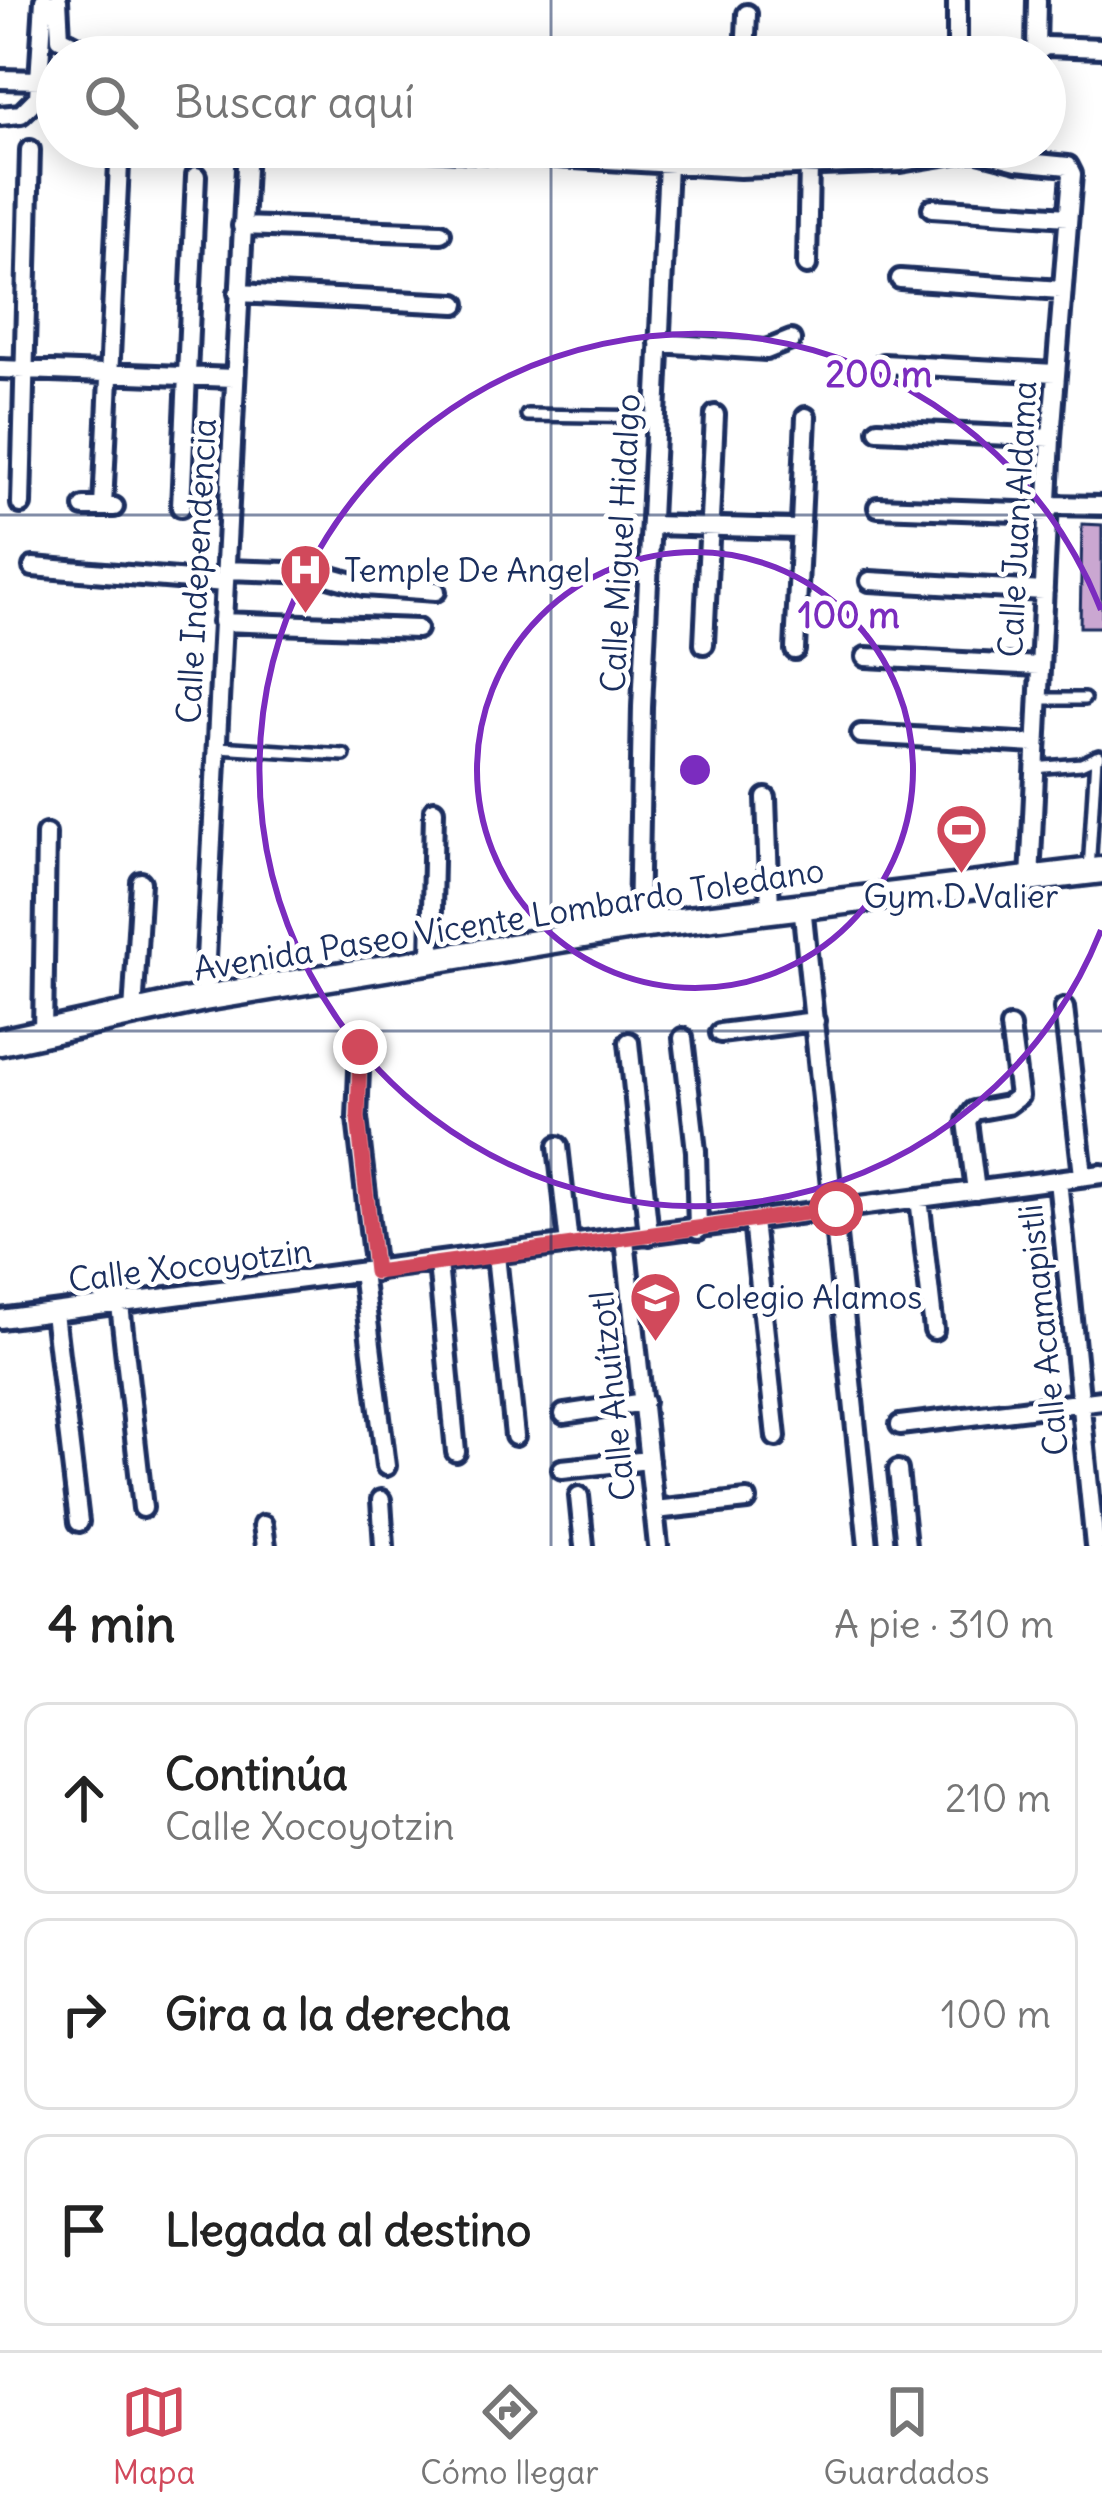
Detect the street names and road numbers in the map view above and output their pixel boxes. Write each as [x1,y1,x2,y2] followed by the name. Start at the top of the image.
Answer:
[989,380,1045,658] street label: Calle Juan Aldama
[591,393,649,693] street label: Calle Miguel Hidalgo
[167,417,225,725] street label: Calle Independencia
[191,848,827,990] street label: Avenida Paseo Vicente Lombardo Toledano
[1009,1202,1077,1458] street label: Calle Acamapistli
[66,1229,314,1301] street label: Calle Xocoyotzin
[580,1289,644,1503] street label: Calle Ahuítzotl

